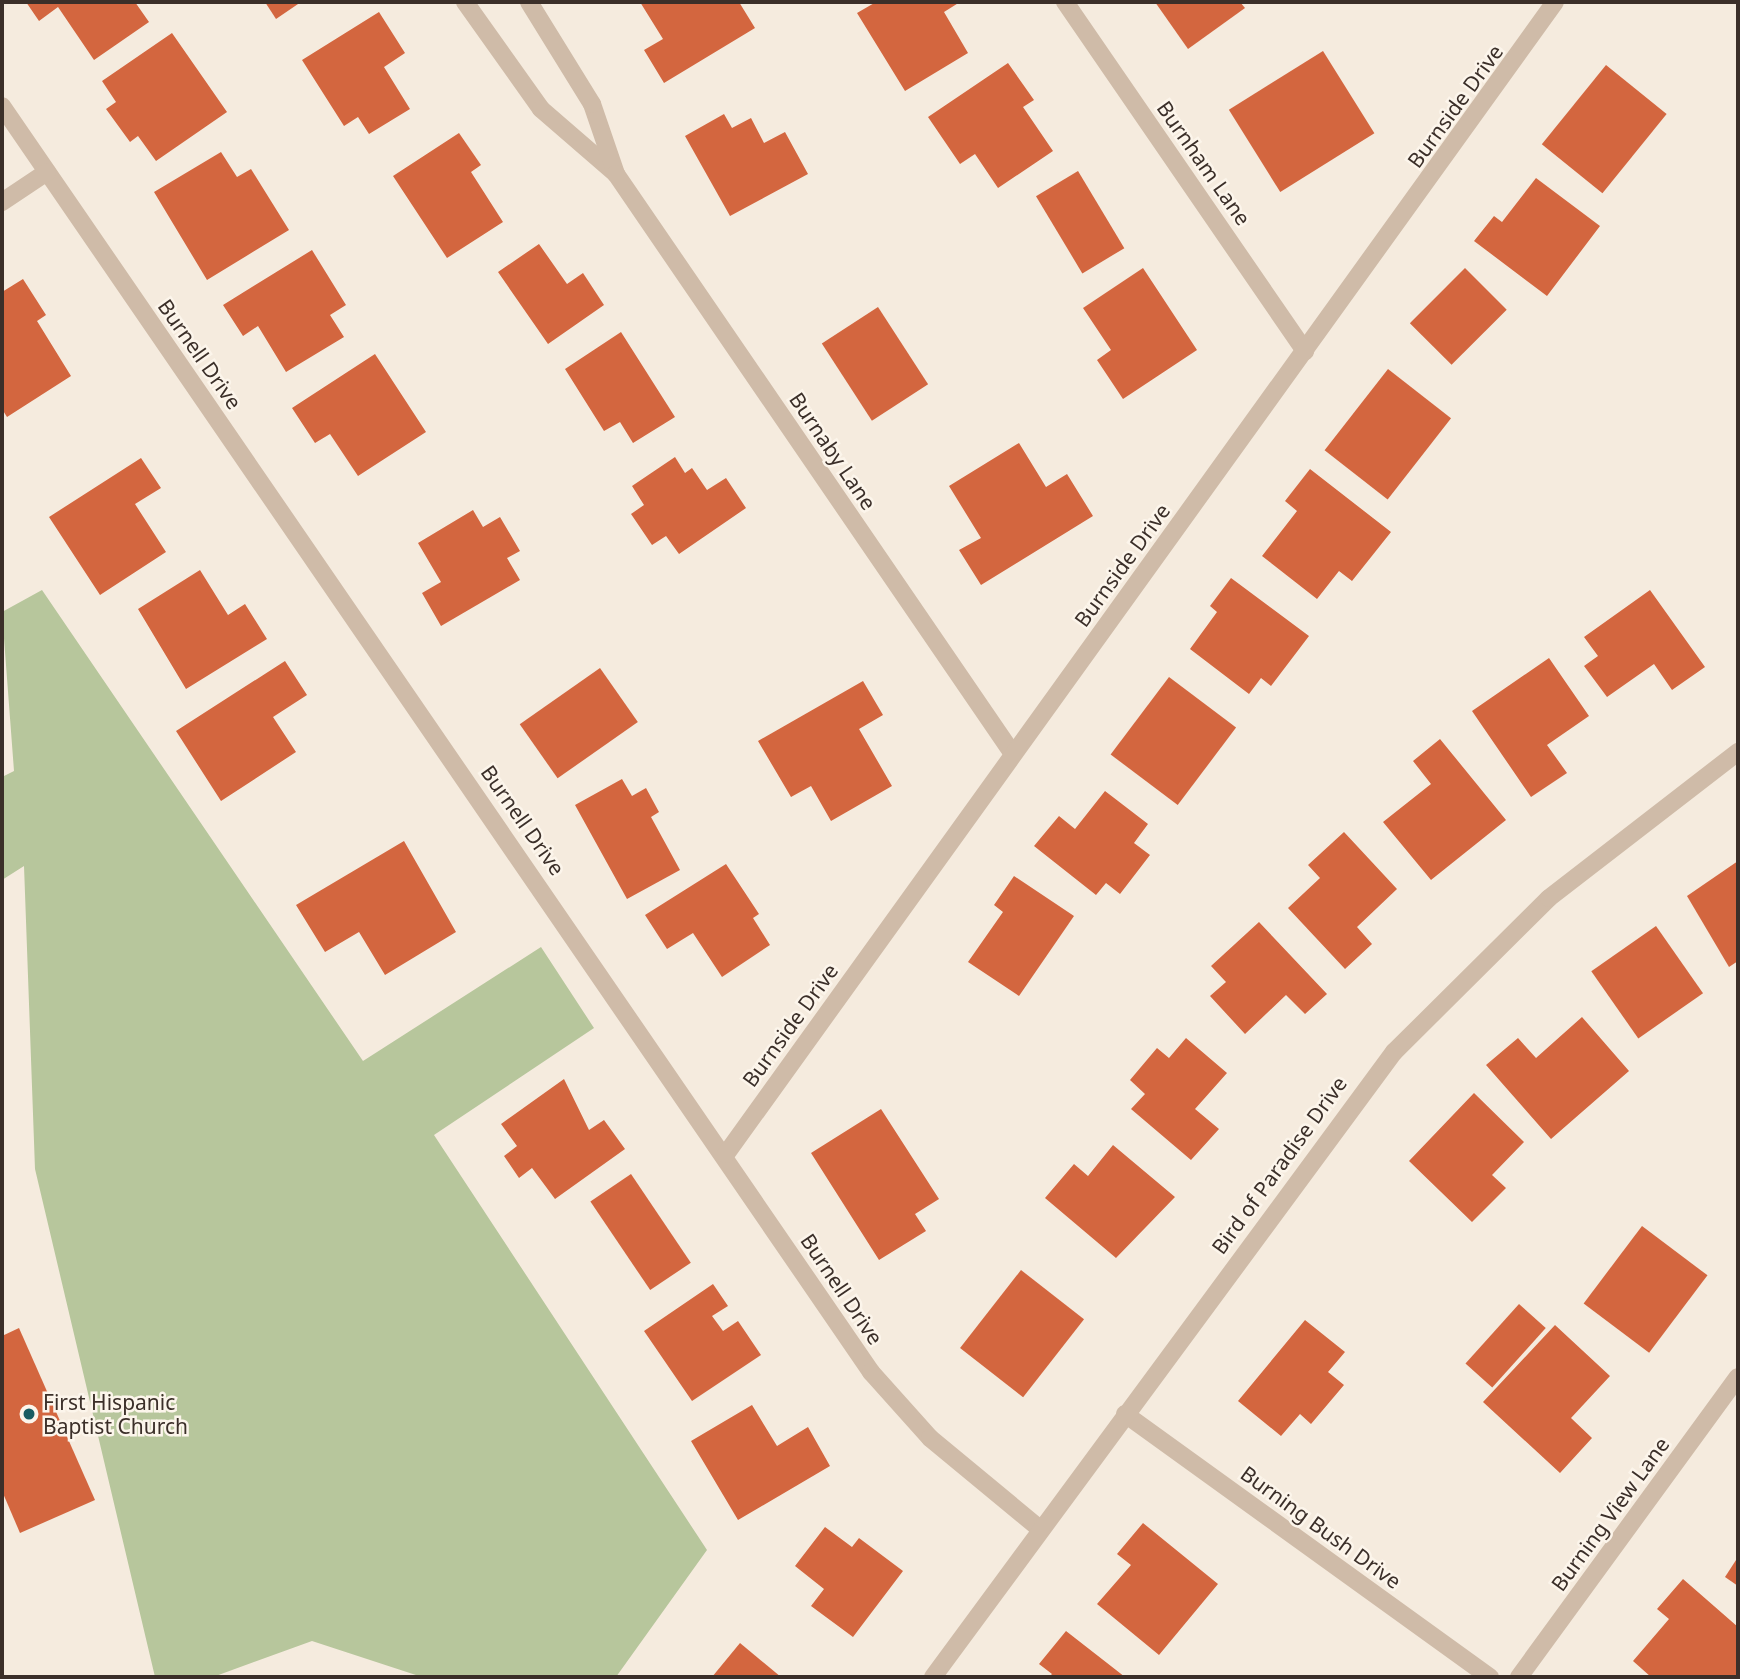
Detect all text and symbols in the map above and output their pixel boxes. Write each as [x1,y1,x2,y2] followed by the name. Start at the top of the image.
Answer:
[1402,40,1508,172] street label: Burnside Drive
[1152,96,1256,230] street label: Burnham Lane
[153,294,247,414] street label: Burnell Drive
[784,387,882,515] street label: Burnaby Lane
[1069,499,1175,631] street label: Burnside Drive
[476,760,570,880] street label: Burnell Drive
[737,959,843,1091] street label: Burnside Drive
[1206,1071,1352,1259] street label: Bird of Paradise Drive
[796,1229,888,1349] street label: Burnell Drive
[43,1389,188,1439] place label: First Hispanic Baptist Church
[21,1406,37,1422] marker: First Hispanic Baptist Church
[1546,1432,1674,1596] street label: Burning View Lane
[1236,1460,1406,1594] street label: Burning Bush Drive

